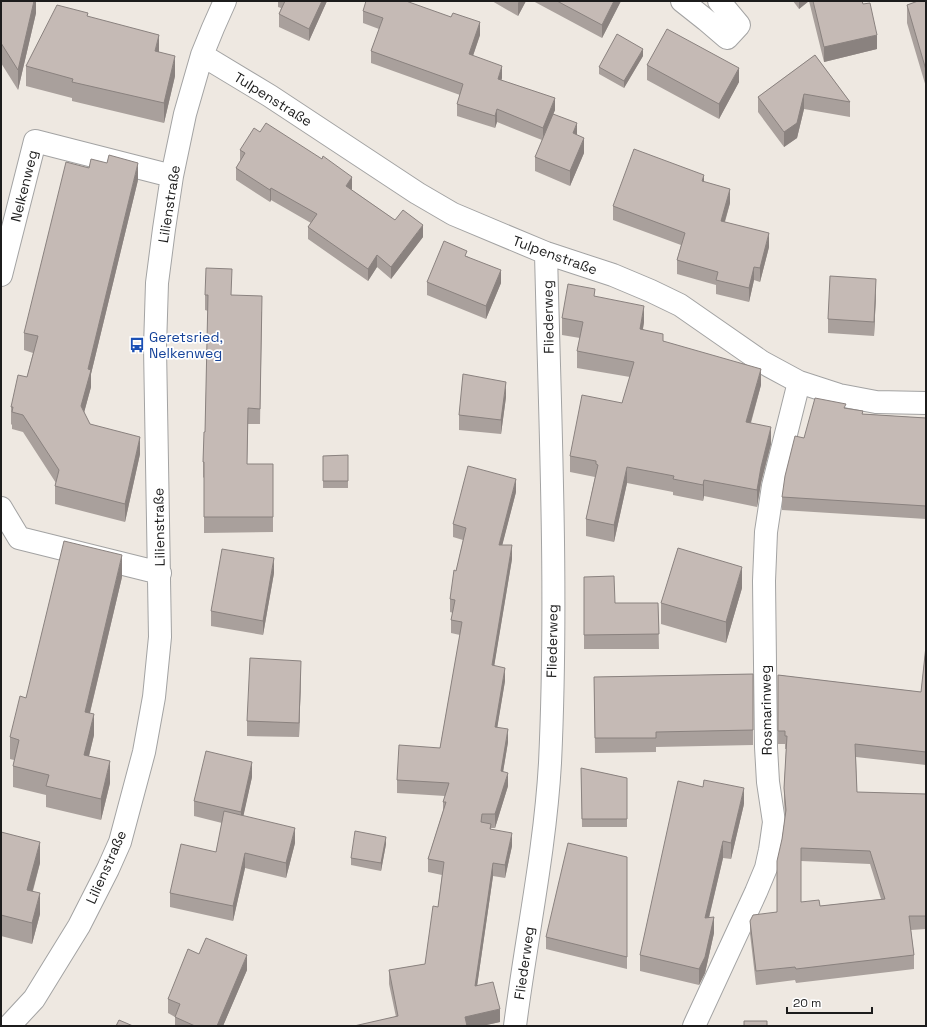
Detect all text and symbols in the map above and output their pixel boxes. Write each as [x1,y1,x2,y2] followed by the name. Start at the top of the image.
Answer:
[231,68,315,130] street label: Tulpenstraße
[6,148,42,224] street label: Nelkenweg
[154,164,184,244] street label: Lilienstraße
[510,231,600,279] street label: Tulpenstraße
[538,280,558,354] street label: Fliederweg
[149,328,223,362] place label: Geretsried, Nelkenweg
[128,336,146,354] bus stop icon: Geretsried, Nelkenweg
[149,488,169,566] street label: Lilienstraße
[542,604,562,678] street label: Fliederweg
[756,665,776,755] street label: Rosmarinweg
[82,827,130,907] street label: Lilienstraße
[510,925,538,1001] street label: Fliederweg
[787,989,872,1015] scale bar
[793,995,821,1011] text: 20 m

